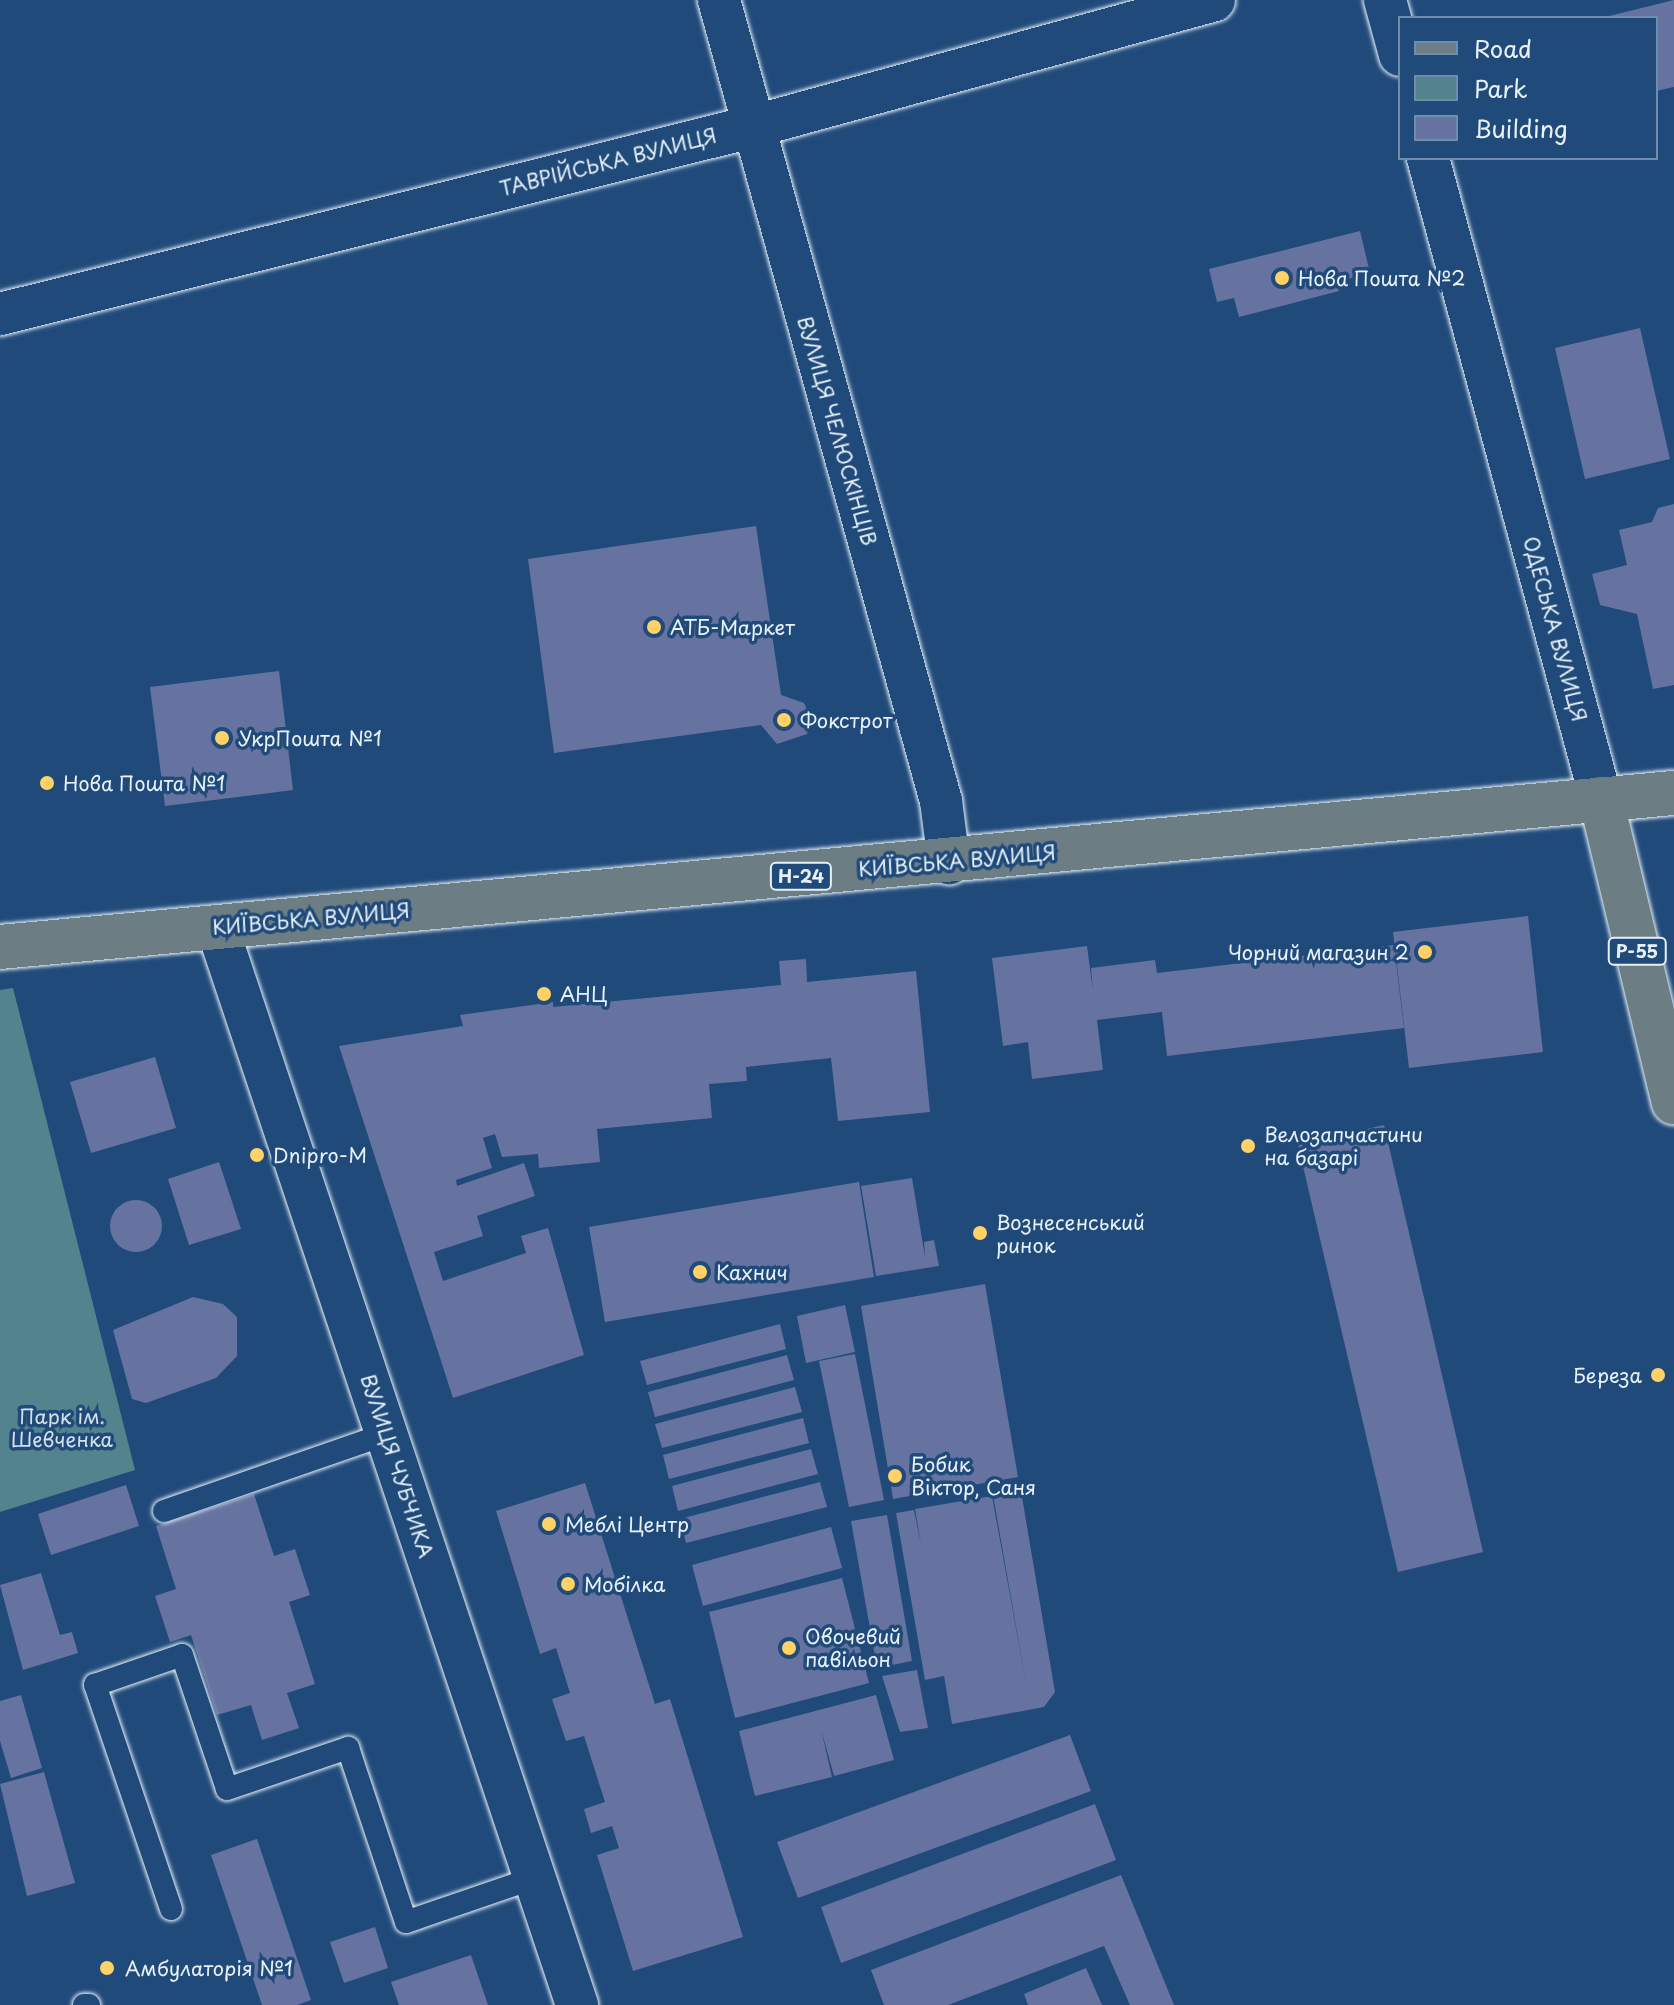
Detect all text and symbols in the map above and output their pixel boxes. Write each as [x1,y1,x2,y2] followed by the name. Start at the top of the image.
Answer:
[1398,16,1658,160] legend
[1474,30,1532,66] text: Road
[1474,70,1528,106] text: Park
[1474,110,1568,146] text: Building
[497,123,719,201] street label: ТАВРІЙСЬКА ВУЛИЦЯ
[1298,266,1467,290] place label: Нова Пошта №2
[1273,269,1291,287] marker: Нова Пошта №2
[792,313,882,549] street label: ВУЛИЦЯ ЧЕЛЮСКІНЦІВ
[1519,534,1591,724] street label: ОДЕСЬКА ВУЛИЦЯ
[670,615,795,639] place label: АТБ-Маркет
[645,618,663,636] marker: АТБ-Маркет
[800,708,892,732] place label: Фокстрот
[775,711,793,729] marker: Фокстрот
[238,726,383,750] place label: УкрПошта №1
[213,729,231,747] marker: УкрПошта №1
[63,771,227,795] place label: Нова Пошта №1
[38,774,56,792] marker: Нова Пошта №1
[858,840,1056,882] street label: КИЇВСЬКА ВУЛИЦЯ
[769,862,833,890] road number: Н-24
[212,898,410,940] street label: КИЇВСЬКА ВУЛИЦЯ
[1607,937,1667,965] road number: Р-55
[1227,940,1409,964] place label: Чорний магазин 2
[1416,943,1434,961] marker: Чорний магазин 2
[560,982,608,1006] place label: АНЦ
[535,985,553,1003] marker: АНЦ
[1264,1122,1423,1169] place label: Велозапчастини на базарі
[1239,1137,1257,1155] marker: Велозапчастини на базарі
[273,1143,367,1167] place label: Dnipro-M
[248,1146,266,1164] marker: Dnipro-M
[996,1210,1145,1257] place label: Вознесенський ринок
[971,1224,989,1242] marker: Вознесенський ринок
[716,1260,788,1284] place label: Кахнич
[691,1263,709,1281] marker: Кахнич
[1573,1363,1642,1387] place label: Береза
[1649,1366,1667,1384] marker: Береза
[356,1370,438,1562] street label: ВУЛИЦЯ ЧУБЧИКА
[11,1405,113,1452] park label: Парк ім. Шевченка
[911,1452,1036,1499] place label: Бобик Віктор, Саня
[886,1467,904,1485] marker: Бобик Віктор, Саня
[565,1512,690,1536] place label: Меблі Центр
[540,1515,558,1533] marker: Меблі Центр
[584,1572,665,1596] place label: Мобілка
[559,1575,577,1593] marker: Мобілка
[805,1624,901,1671] place label: Овочевий павільон
[780,1639,798,1657] marker: Овочевий павільон
[125,1956,293,1980] place label: Амбулаторія №1
[96,1957,118,1979] marker: Амбулаторія №1

